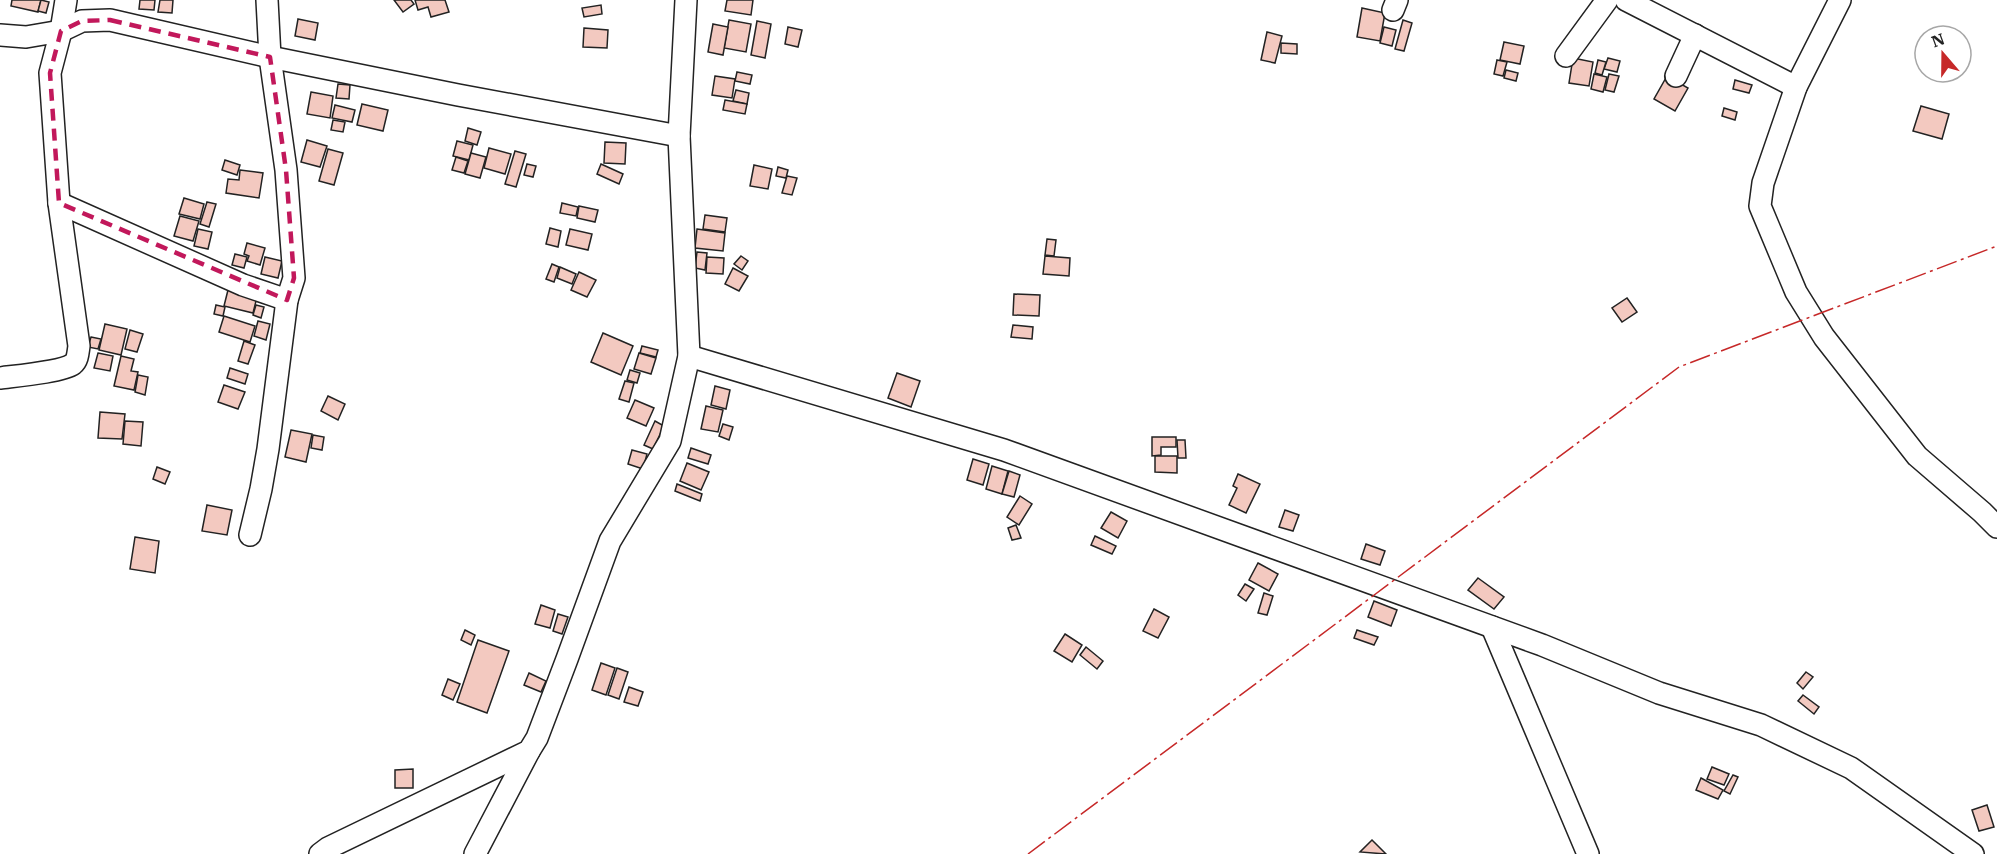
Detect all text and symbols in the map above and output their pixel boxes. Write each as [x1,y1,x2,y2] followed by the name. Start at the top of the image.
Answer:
[1913,24,1973,84] north arrow
[1929,28,1947,51] text: N

